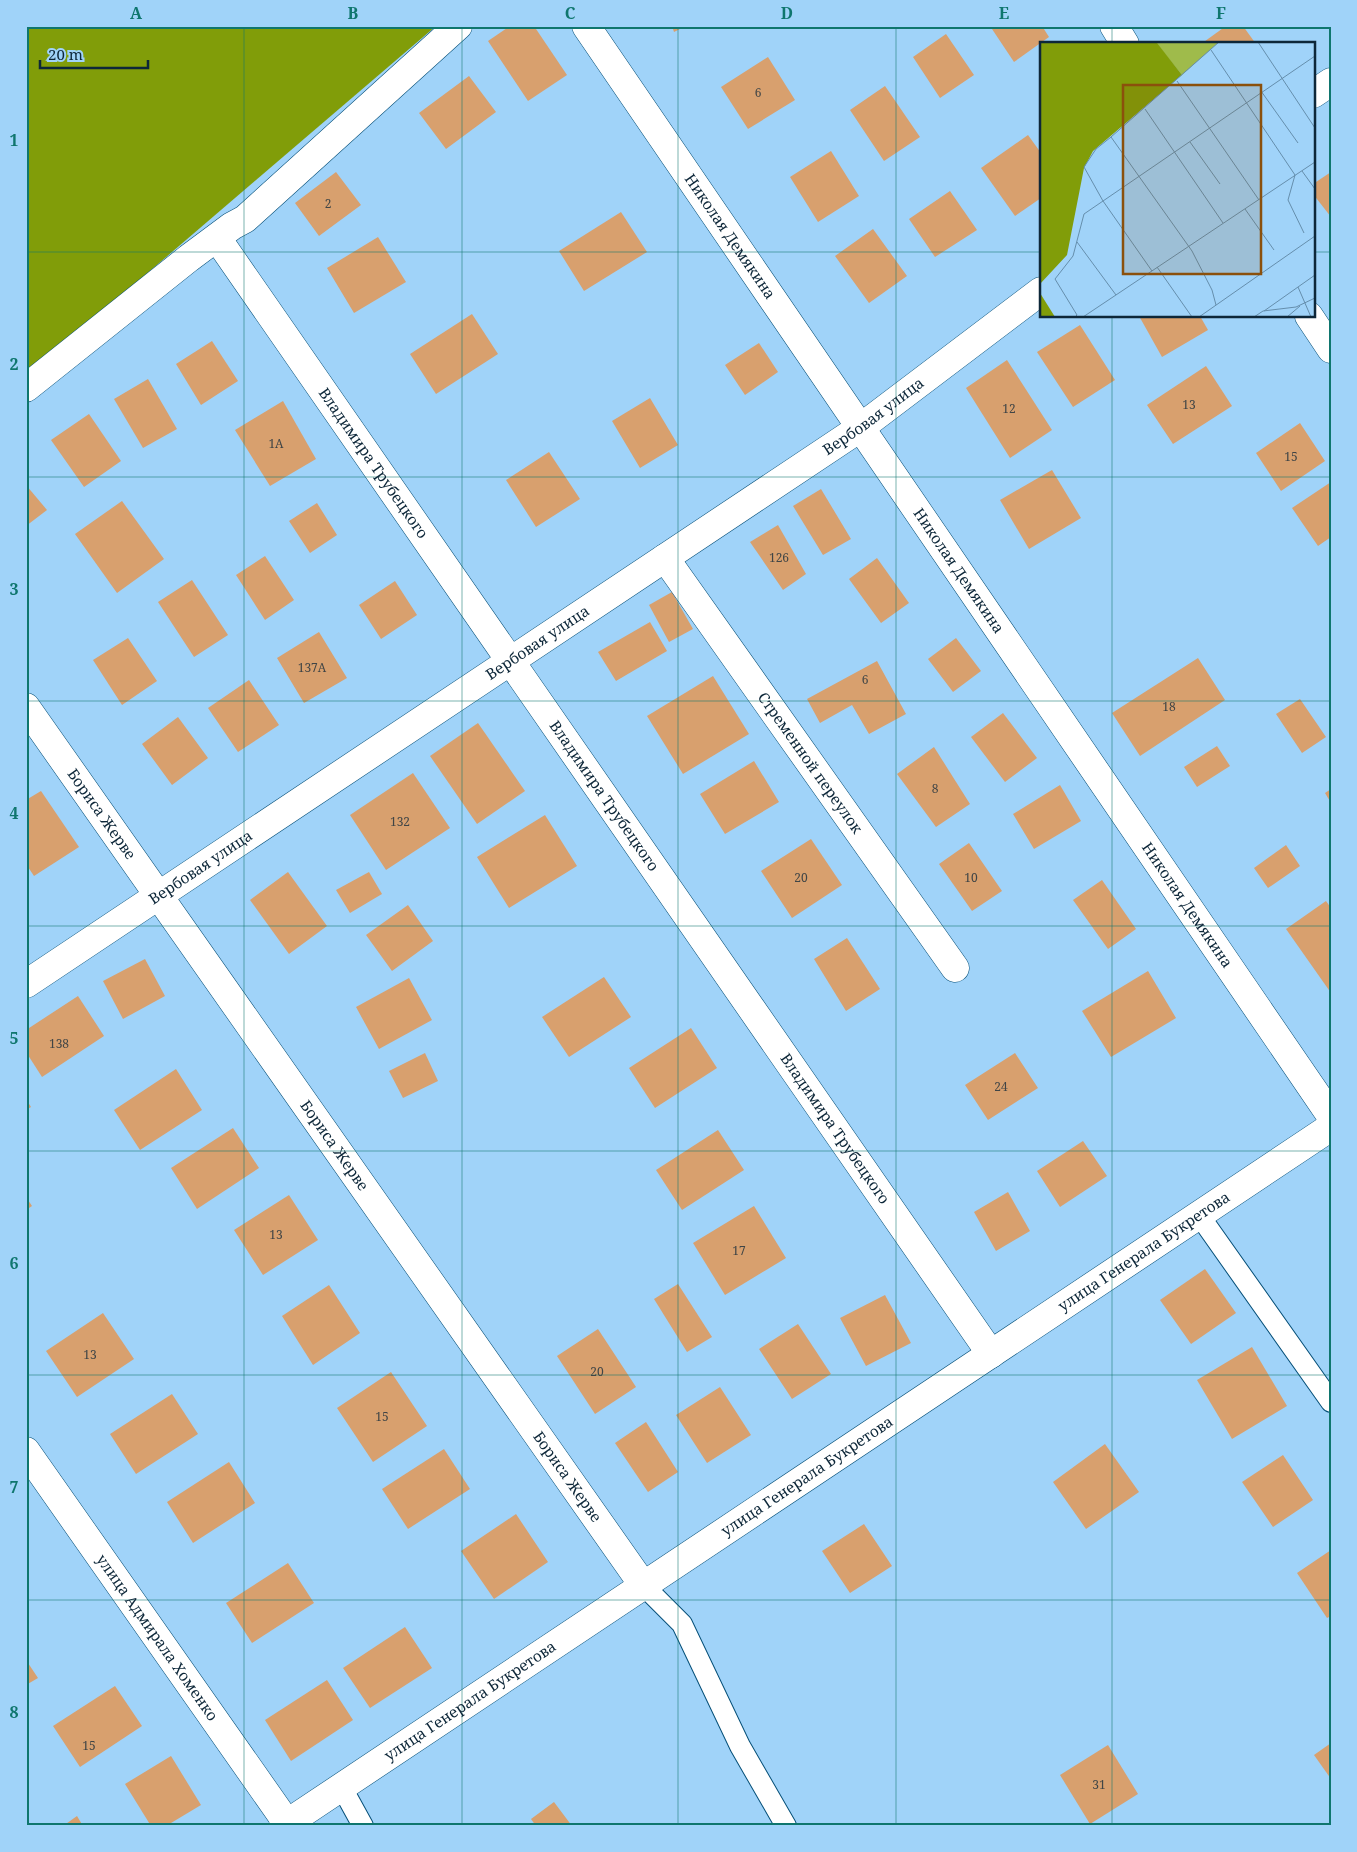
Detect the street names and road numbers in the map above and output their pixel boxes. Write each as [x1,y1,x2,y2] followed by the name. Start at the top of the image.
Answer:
[681,169,781,303] street label: Николая Демякина
[818,372,928,459] street label: Вербовая улица
[315,383,433,542] street label: Владимира Трубецкого
[909,504,1009,637] street label: Николая Демякина
[481,600,593,684] street label: Вербовая улица
[754,688,868,837] street label: Стременной переулок
[546,716,664,875] street label: Владимира Трубецкого
[63,764,141,863] street label: Бориса Жерве
[144,825,256,908] street label: Вербовая улица
[1138,838,1238,971] street label: Николая Демякина
[776,1049,895,1207] street label: Владимира Трубецкого
[296,1096,374,1194] street label: Бориса Жерве
[1054,1186,1233,1315] street label: улица Генерала Букретова
[717,1411,896,1540] street label: улица Генерала Букретова
[529,1427,607,1526] street label: Бориса Жерве
[92,1550,223,1724] street label: улица Адмирала Хоменко
[380,1636,559,1765] street label: улица Генерала Букретова

